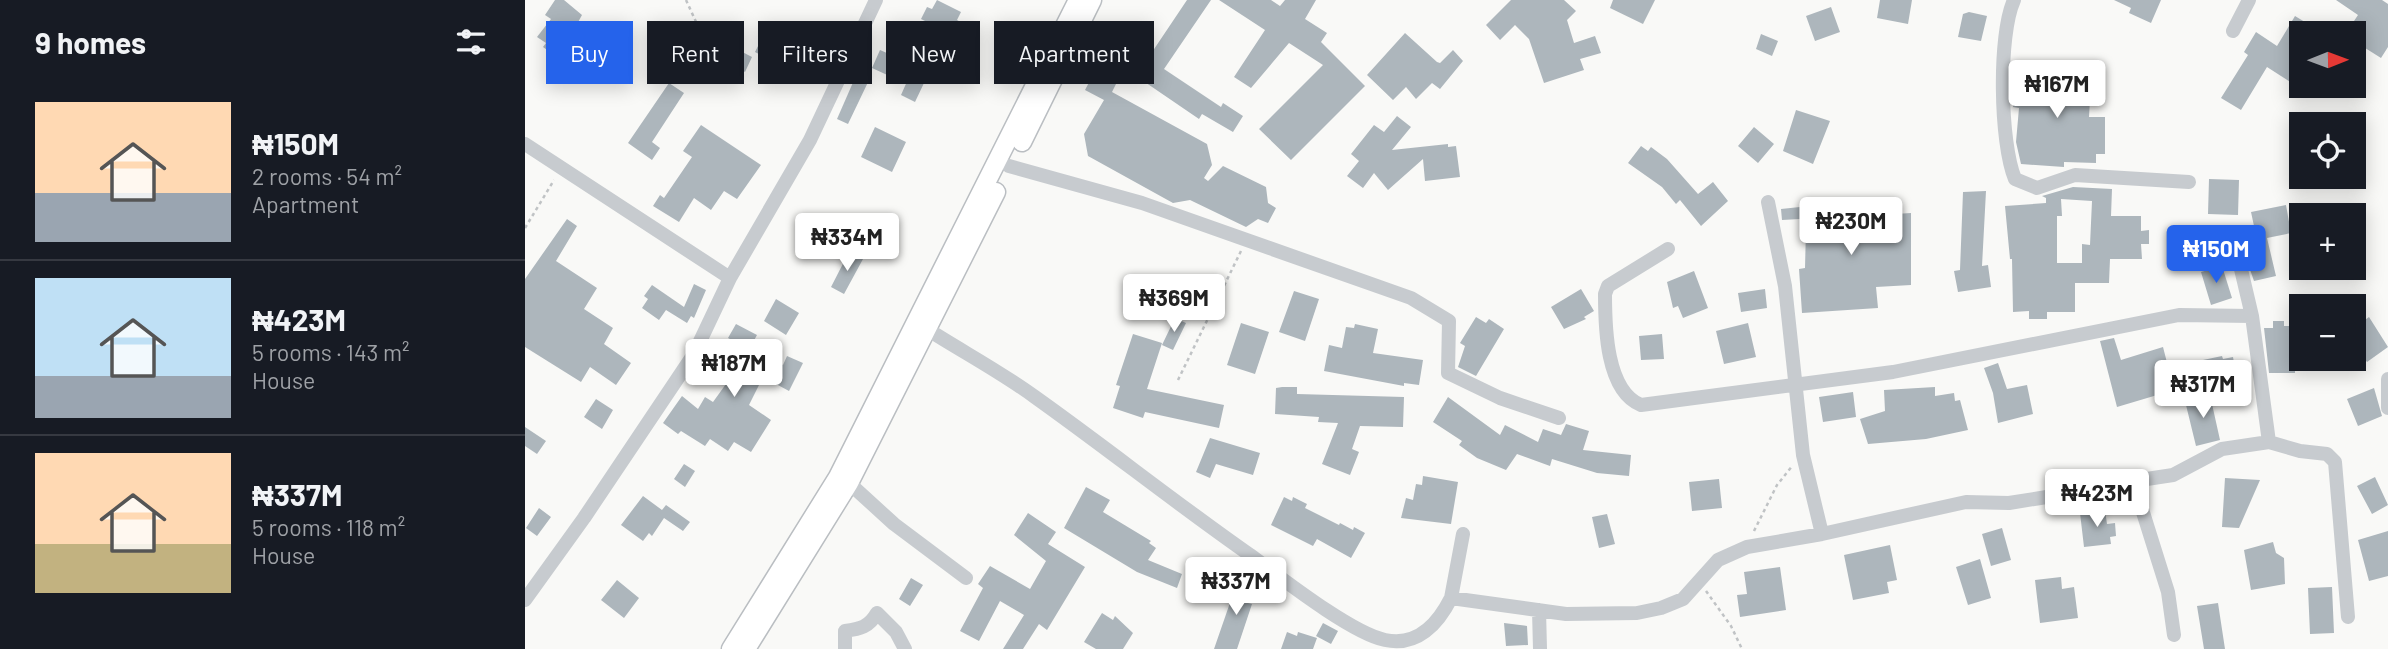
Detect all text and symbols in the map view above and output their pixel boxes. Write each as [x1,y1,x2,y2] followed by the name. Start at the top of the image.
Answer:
[546,21,633,84] chip: Buy
[647,21,744,84] chip: Rent
[758,21,872,84] chip: Filters
[886,21,980,84] chip: New
[994,21,1154,84] chip: Apartment
[2289,21,2366,98] north arrow
[2289,21,2366,371] map controls
[452,23,490,61] icon: filters
[35,24,146,60] text: 9 homes
[2008,60,2106,120] pin: ₦167M
[2025,69,2089,97] text: ₦167M
[2289,112,2366,189] button: locate
[252,125,339,161] text: ₦150M
[91,130,175,214] icon: home
[252,162,402,190] text: 2 rooms · 54 m²
[252,190,359,218] text: Apartment
[1802,198,1900,257] pin: ₦230M
[2289,203,2366,280] button: +
[1815,206,1887,234] text: ₦230M
[798,214,896,273] pin: ₦334M
[811,222,883,250] text: ₦334M
[2167,226,2265,285] pin: ₦150M
[2183,234,2249,262] text: ₦150M
[1125,274,1223,334] pin: ₦369M
[1139,283,1209,311] text: ₦369M
[2289,294,2366,371] button: −
[252,301,346,337] text: ₦423M
[91,306,175,390] icon: home
[252,338,410,366] text: 5 rooms · 143 m²
[685,340,783,399] pin: ₦187M
[701,348,767,376] text: ₦187M
[2154,360,2252,420] pin: ₦317M
[252,366,315,394] text: House
[2171,369,2235,397] text: ₦317M
[2048,470,2146,529] pin: ₦423M
[252,476,342,512] text: ₦337M
[2061,478,2133,506] text: ₦423M
[91,481,175,565] icon: home
[252,513,405,541] text: 5 rooms · 118 m²
[252,541,315,569] text: House
[1187,558,1285,617] pin: ₦337M
[1201,566,1271,594] text: ₦337M

